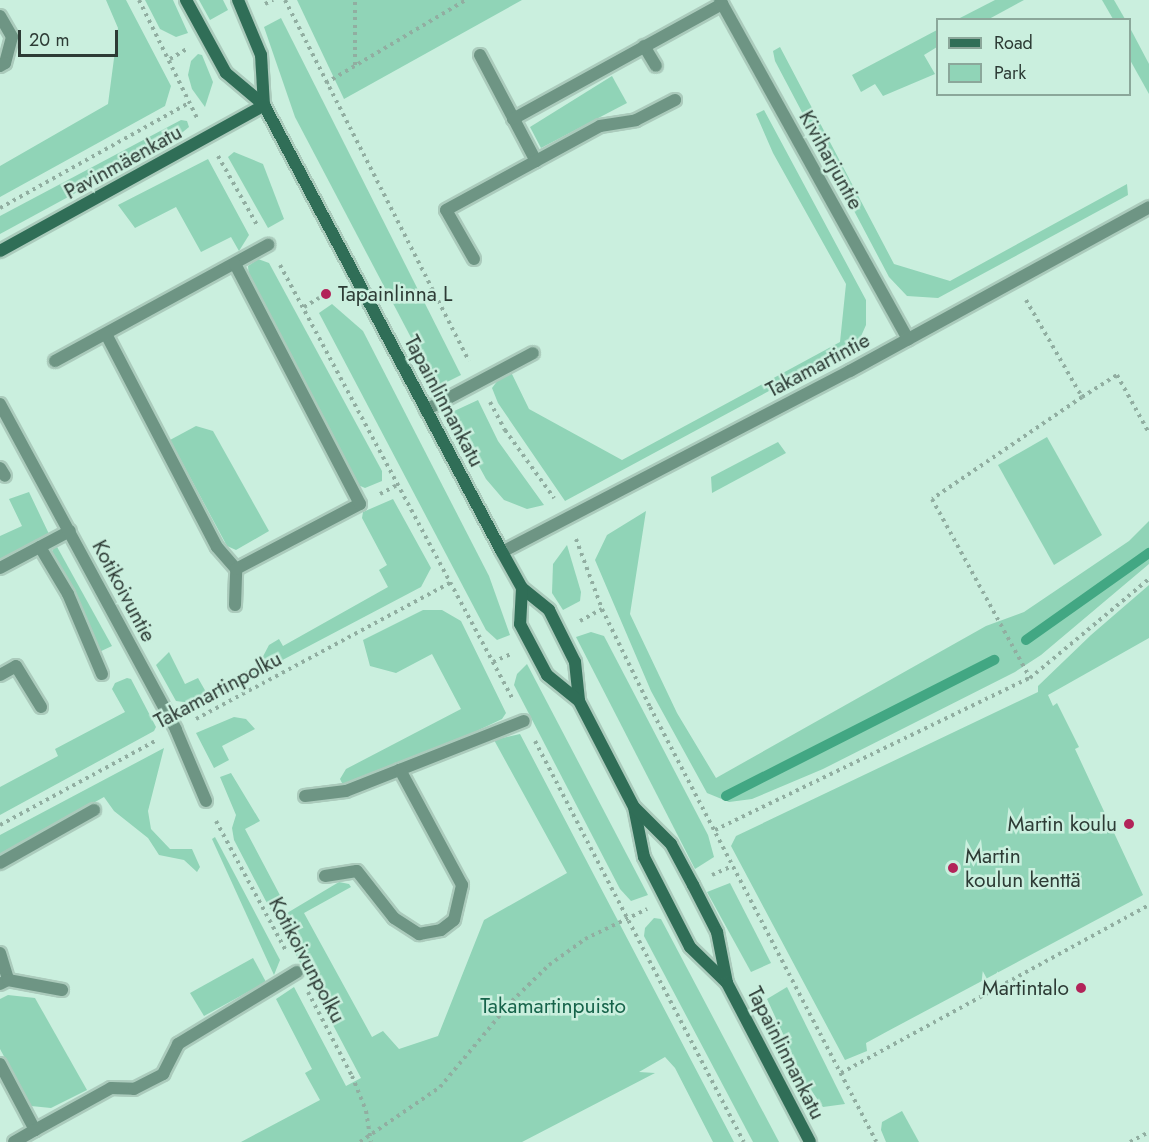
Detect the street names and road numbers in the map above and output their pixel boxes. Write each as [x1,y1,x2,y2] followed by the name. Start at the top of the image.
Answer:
[794,106,868,214] street label: Kiviharjuntie
[60,119,186,205] street label: Pavinmäenkatu
[762,327,874,403] street label: Takamartintie
[399,331,489,471] street label: Tapainlinnankatu
[87,536,161,646] street label: Kotikoivuntie
[150,646,286,734] street label: Takamartinpolku
[263,893,351,1027] street label: Kotikoivunpolku
[742,983,830,1123] street label: Tapainlinnankatu

